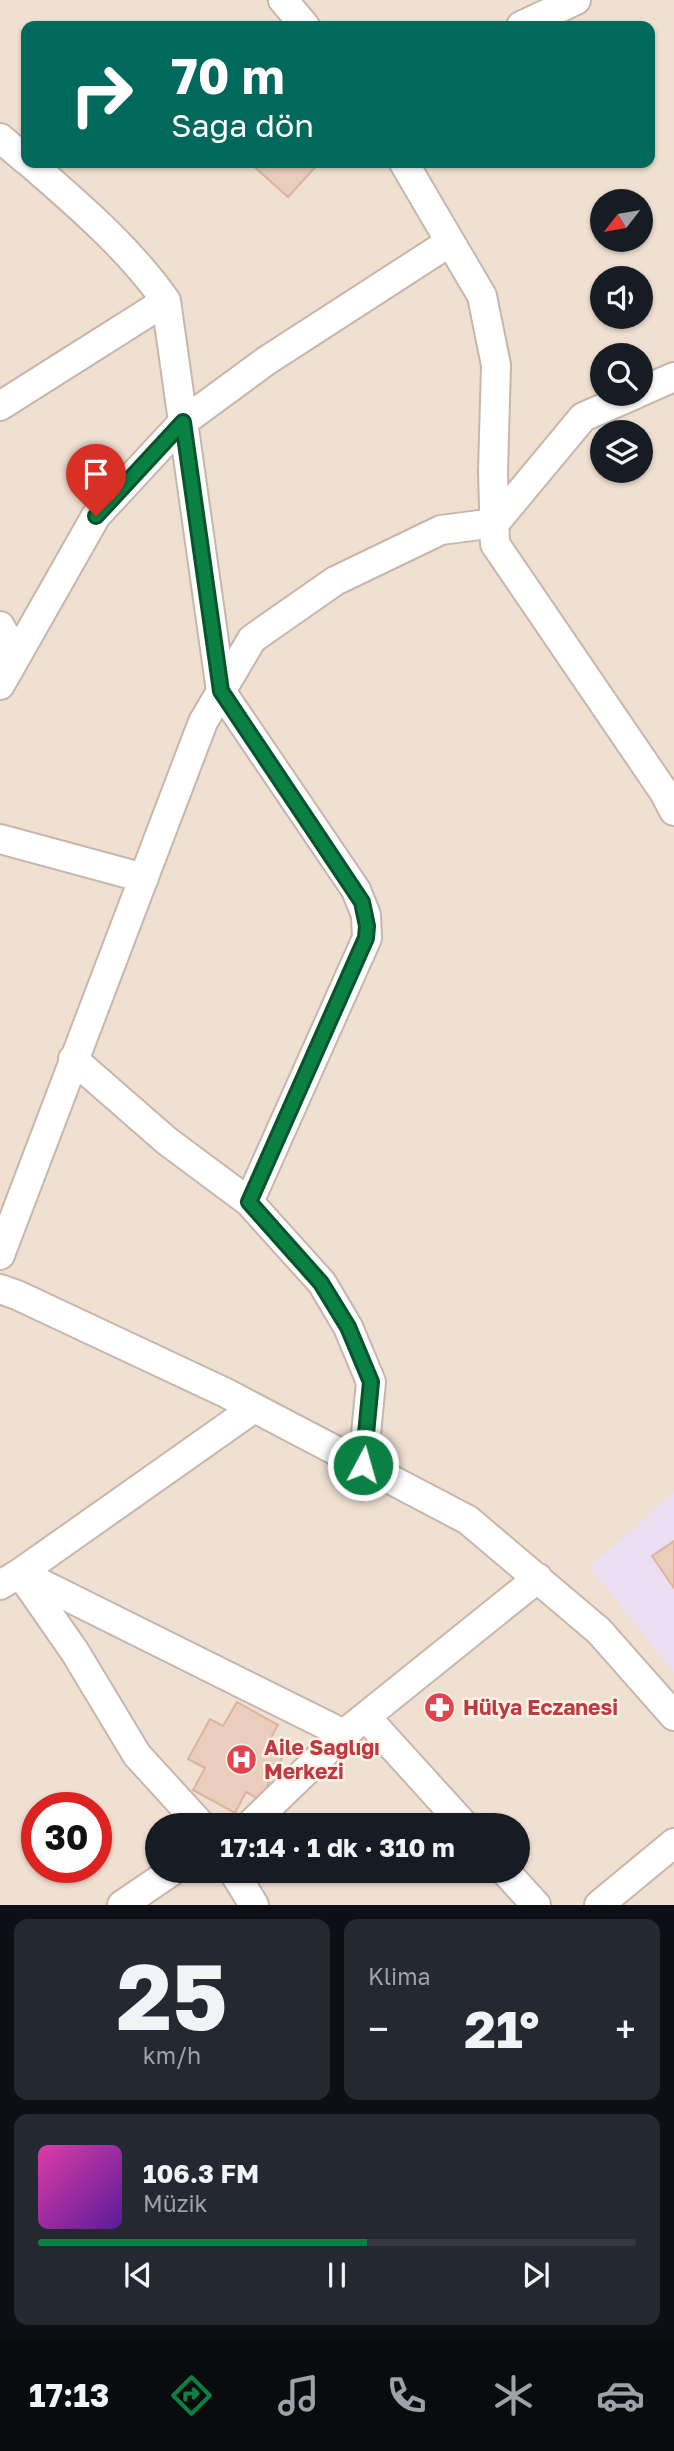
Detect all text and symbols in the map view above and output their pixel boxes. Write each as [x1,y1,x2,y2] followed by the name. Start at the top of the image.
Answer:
[171,46,285,105] text: 70 m
[56,49,147,140] icon: right
[171,106,314,144] text: Sağa dön
[590,189,653,252] north arrow
[590,189,653,483] map controls
[590,266,653,329] button: sound
[590,343,653,406] button: search
[590,420,653,483] button: layers
[66,444,126,516] pin
[77,455,115,493] icon: arrive
[326,1428,400,1502] position arrow
[423,1691,457,1725] pharmacy icon: Hülya Eczanesi
[463,1694,618,1720] place label: Hülya Eczanesi
[264,1734,380,1784] place label: Aile Sağlığı Merkezi
[224,1743,258,1777] hospital icon: Aile Sağlığı Merkezi
[21,1792,112,1883] speed limit sign: 30
[220,1832,455,1863] text: 17:14 · 1 dk · 310 m
[116,1941,228,2050] text: 25
[368,1962,431,1990] text: Klima
[464,1997,540,2059] text: 21°
[368,2006,389,2051] text: −
[615,2006,636,2051] text: +
[143,2041,201,2069] text: km/h
[143,2158,259,2189] text: 106.3 FM
[143,2189,208,2217] text: Müzik
[119,2256,157,2294] icon: previous
[318,2256,356,2294] icon: pause
[517,2256,555,2294] icon: next
[167,2371,216,2420] icon: directions
[274,2371,323,2420] icon: music
[382,2371,431,2420] icon: phone
[489,2371,538,2420] icon: climate
[596,2371,645,2420] icon: car
[29,2376,109,2414] text: 17:13

